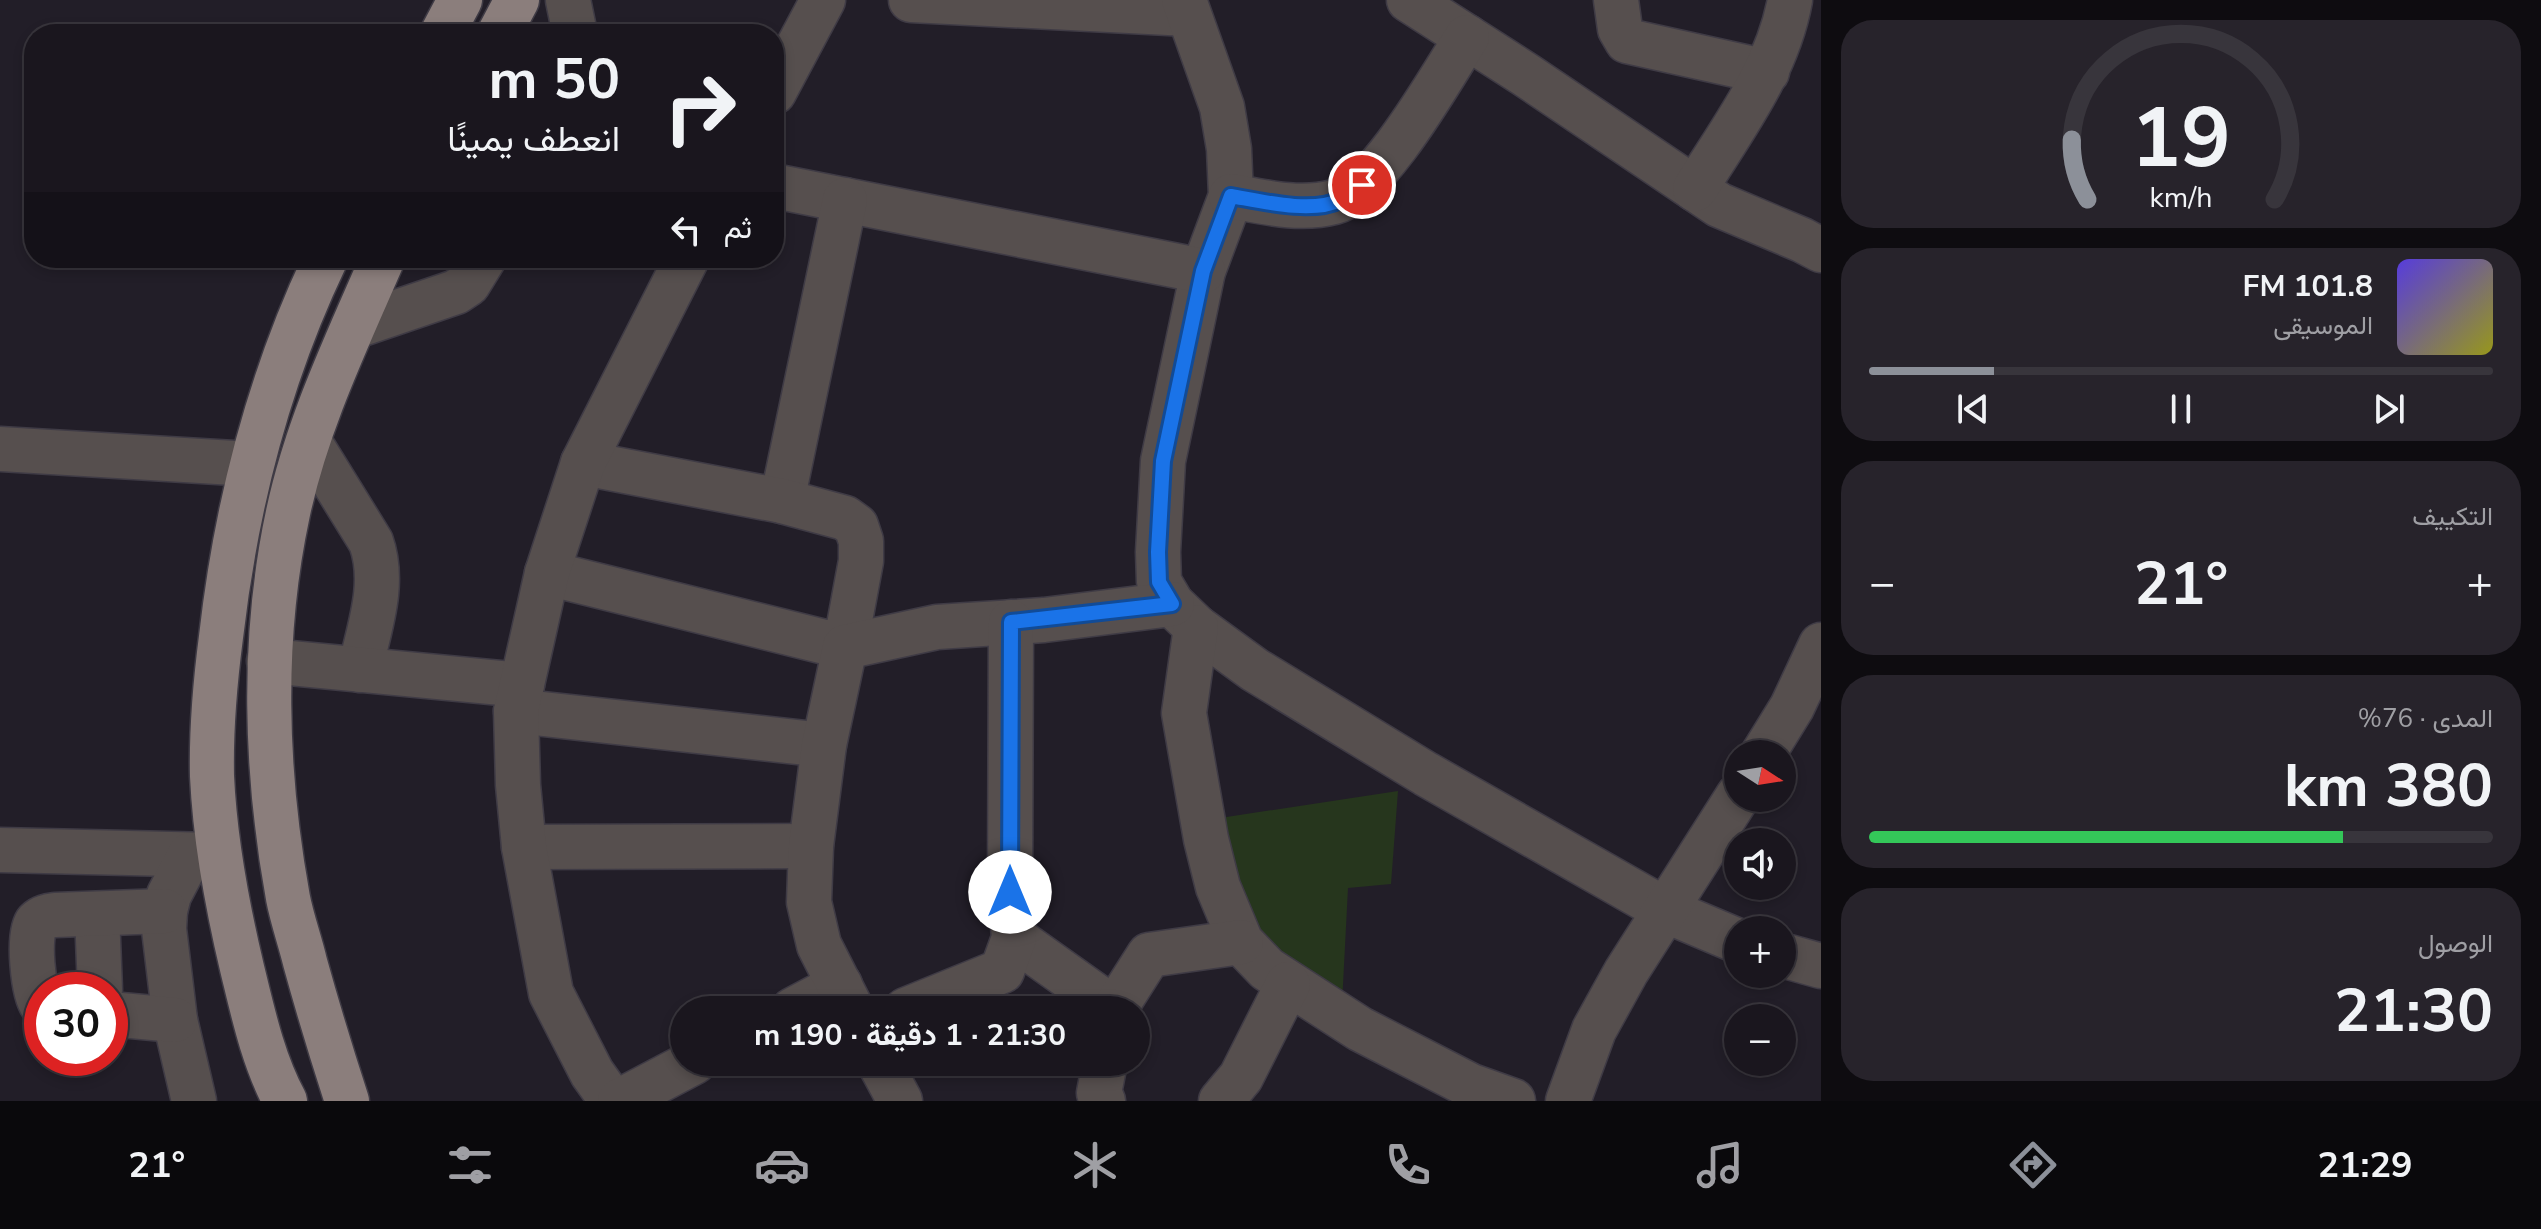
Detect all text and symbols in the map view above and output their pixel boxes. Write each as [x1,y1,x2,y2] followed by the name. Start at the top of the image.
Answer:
[489,41,620,118] text: 50 m
[648,56,752,160] icon: right
[2131,82,2231,195] text: 19
[447,115,620,164] text: انعطف يمينًا
[1328,151,1396,219] pin
[1340,163,1384,207] icon: arrive
[2150,178,2212,217] text: km/h
[664,208,708,252] icon: left
[724,208,752,249] text: ثم
[2243,266,2373,307] text: 101.8 FM
[2273,308,2373,343] text: الموسيقى
[1951,387,1995,431] icon: previous
[2159,387,2203,431] icon: pause
[2367,387,2411,431] icon: next
[2412,499,2493,534] text: التكييف
[2134,543,2228,625] text: 21°
[1869,554,1895,614] text: −
[2467,554,2493,614] text: +
[2358,701,2493,736] text: المدى · 76%
[1724,740,1796,812] north arrow
[1724,740,1796,1076] map controls
[2284,745,2493,827] text: 380 km
[1724,828,1796,900] button: sound
[968,850,1052,934] position arrow
[1724,916,1796,988] button: +
[2418,926,2493,961] text: الوصول
[2334,970,2493,1052] text: 21:30
[24,972,128,1076] speed limit sign: 30
[1724,1004,1796,1076] button: −
[754,1015,1066,1056] text: 21:30 · 1 دقيقة · 190 m
[442,1137,498,1193] icon: filters
[754,1137,810,1193] icon: car
[1067,1137,1123,1193] icon: climate
[1380,1137,1436,1193] icon: phone
[1692,1137,1748,1193] icon: music
[2005,1137,2061,1193] icon: directions
[128,1141,185,1190] text: 21°
[2317,1141,2413,1190] text: 21:29

